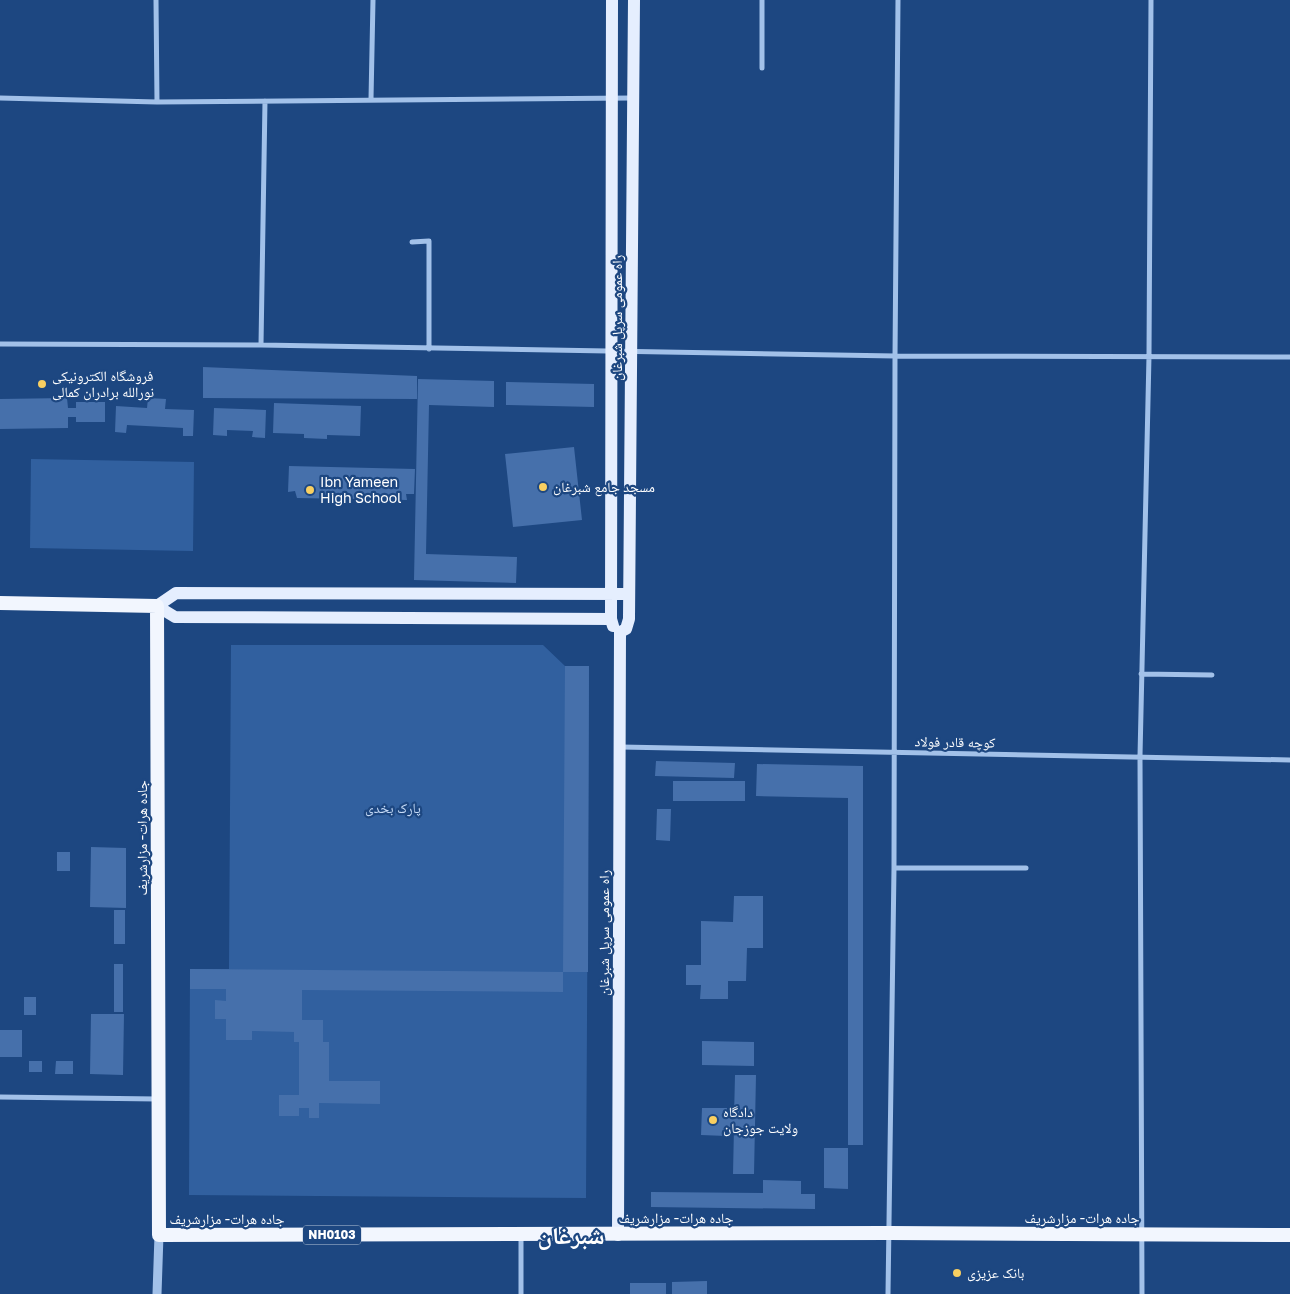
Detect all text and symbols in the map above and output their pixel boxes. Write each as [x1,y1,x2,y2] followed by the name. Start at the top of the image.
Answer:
[608,255,626,381] street label: راه عمومی سرپل شبرغان
[52,367,154,401] place label: فروشگاه الکترونیکی نورالله برادران کمالی
[36,378,48,390] marker: فروشگاه الکترونیکی نورالله برادران کمالی
[320,473,402,506] place label: Ibn Yameen High School
[553,478,655,497] place label: مسجد جامع شبرغان
[537,481,549,493] marker: مسجد جامع شبرغان
[304,484,316,496] marker: Ibn Yameen High School
[914,732,996,752] street label: کوچه قادر فولاد
[133,780,151,896] street label: جاده هرات- مزارشریف
[365,799,421,817] park label: پارک بخدی
[595,870,613,996] street label: راه عمومی سرپل شبرغان
[723,1103,798,1137] place label: دادگاه ولایت جوزجان
[707,1114,719,1126] marker: دادگاه ولایت جوزجان
[618,1209,734,1227] street label: جاده هرات- مزارشریف
[1024,1209,1140,1227] street label: جاده هرات- مزارشریف
[169,1210,285,1228] street label: جاده هرات- مزارشریف
[537,1220,605,1250] district label: شبرغان
[303,1226,361,1244] road number: NH0103
[967,1264,1025,1282] place label: بانک عزیزی
[951,1267,963,1279] marker: بانک عزیزی

